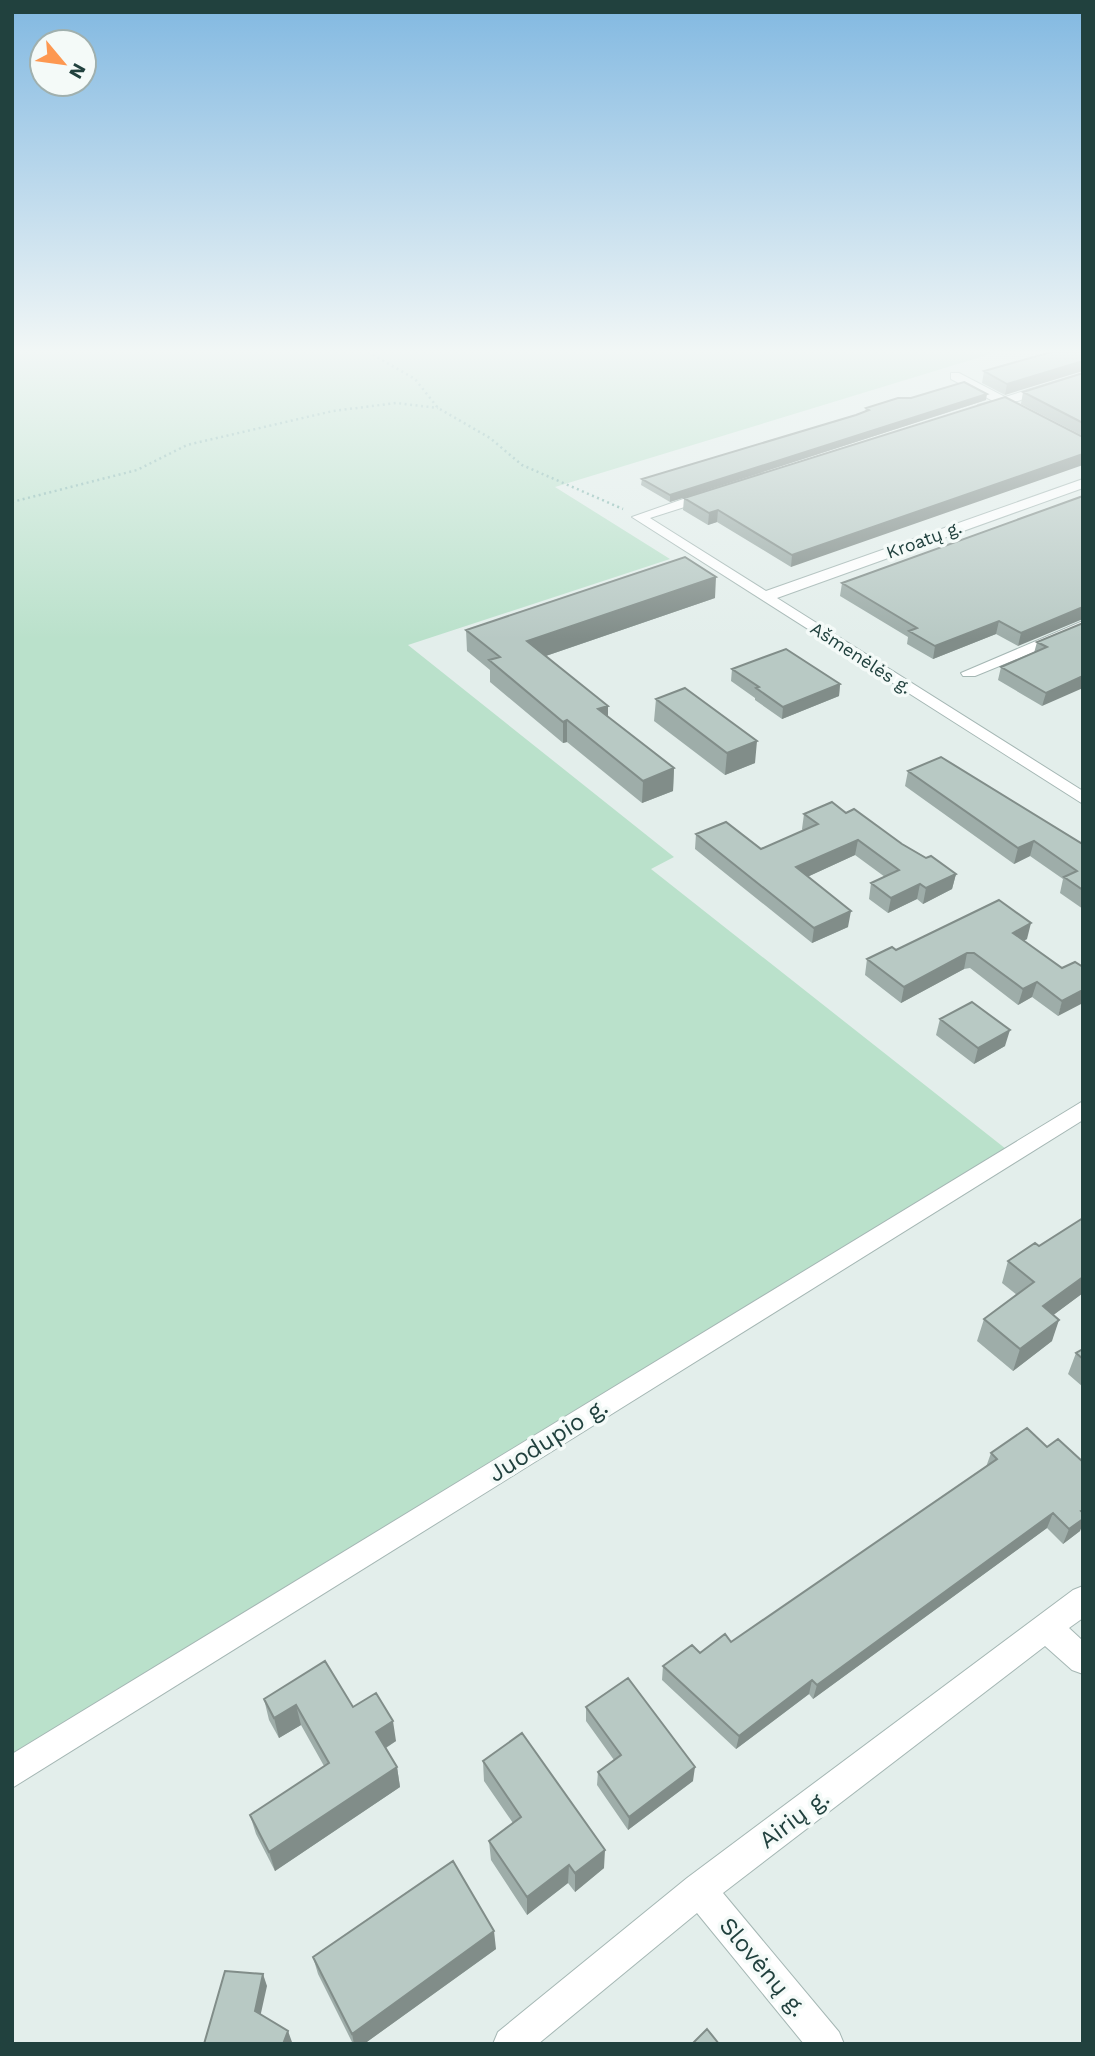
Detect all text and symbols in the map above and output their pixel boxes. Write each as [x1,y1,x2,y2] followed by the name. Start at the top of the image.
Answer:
[28,28,98,98] north arrow
[64,59,91,83] text: N
[883,516,964,563] street label: Kroatų g.
[807,617,916,698] street label: Ašmenėlės g.
[483,1392,613,1488] street label: Juodupio g.
[753,1784,835,1854] street label: Airių g.
[714,1912,812,2022] street label: Slovėnų g.

